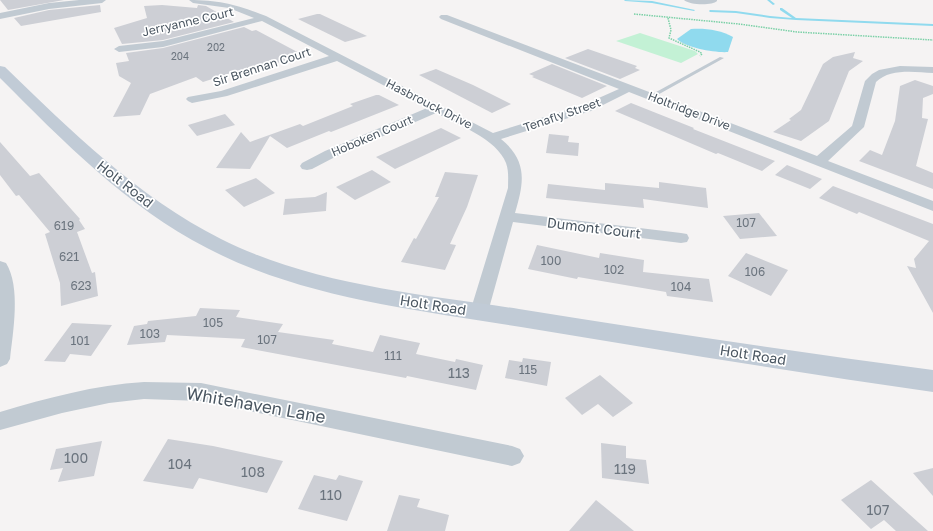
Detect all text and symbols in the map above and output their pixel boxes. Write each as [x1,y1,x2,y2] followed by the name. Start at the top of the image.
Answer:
[141,4,235,39] street label: Jerryanne Court
[207,41,225,53] house number: 202
[211,44,313,89] street label: Sir Brennan Court
[171,50,189,62] house number: 204
[384,75,475,132] street label: Hasbrouck Drive
[646,88,733,133] street label: Holtridge Drive
[521,94,603,135] street label: Tenafly Street
[329,112,415,159] street label: Hoboken Court
[94,156,157,211] street label: Holt Road
[546,213,642,242] street label: Dumont Court
[736,215,756,230] house number: 107
[54,218,74,233] house number: 619
[59,249,79,264] house number: 621
[541,253,561,268] house number: 100
[604,262,624,277] house number: 102
[745,264,765,279] house number: 106
[70,278,92,293] house number: 623
[671,279,691,294] house number: 104
[399,291,467,318] street label: Holt Road
[203,315,223,330] house number: 105
[140,326,160,341] house number: 103
[257,332,277,347] house number: 107
[70,333,90,348] house number: 101
[719,341,787,368] street label: Holt Road
[384,348,402,363] house number: 111
[519,362,537,377] house number: 115
[448,364,470,381] house number: 113
[185,382,328,427] street label: Whitehaven Lane
[64,449,88,466] house number: 100
[168,455,192,472] house number: 104
[614,460,636,477] house number: 119
[241,463,265,480] house number: 108
[320,486,342,503] house number: 110
[867,501,889,518] house number: 107

